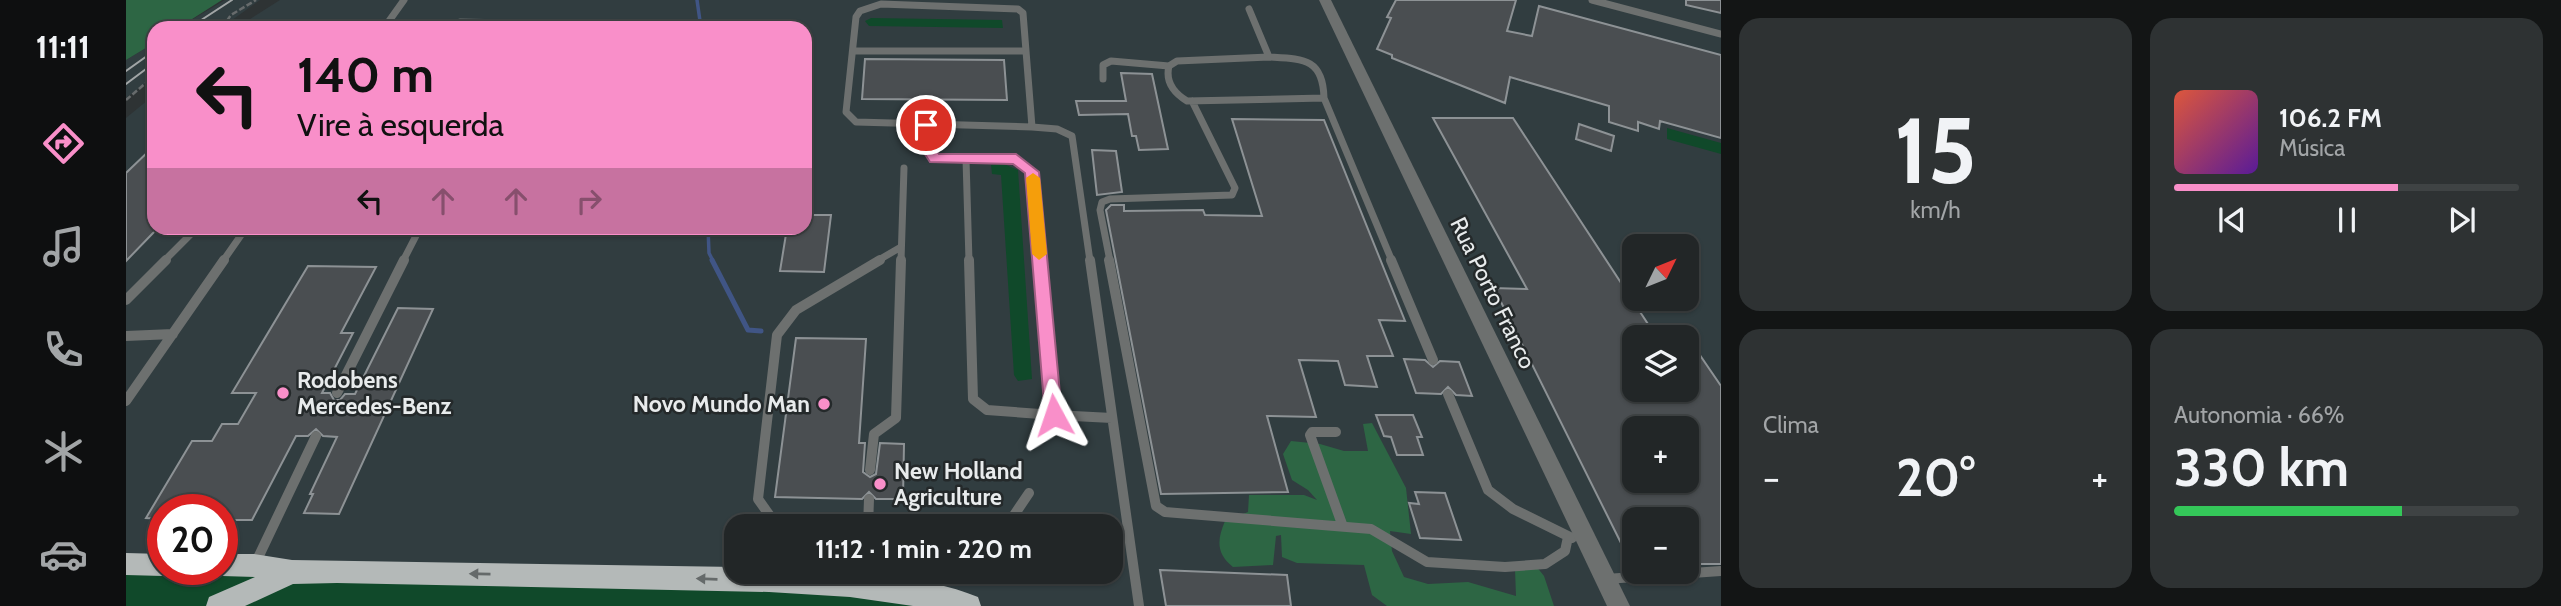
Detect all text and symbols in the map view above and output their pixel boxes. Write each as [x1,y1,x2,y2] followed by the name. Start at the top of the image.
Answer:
[36,27,90,66] text: 11:11
[297,45,434,104] text: 140 m
[182,49,273,140] icon: left
[896,95,956,155] pin
[1894,95,1977,206] text: 15
[2279,102,2382,134] text: 106.2 FM
[297,105,504,144] text: Vire à esquerda
[907,106,945,144] icon: arrive
[39,119,88,168] icon: directions
[2279,134,2345,162] text: Música
[351,182,389,220] icon: left
[424,182,462,220] icon: ahead
[497,182,535,220] icon: ahead
[570,182,608,220] icon: right
[1910,196,1961,224] text: km/h
[2213,201,2251,239] icon: previous
[2328,201,2366,239] icon: pause
[2443,201,2481,239] icon: next
[1444,213,1542,373] street label: Rua Porto Franco
[39,222,88,271] icon: music
[1622,234,1699,312] north arrow
[1622,234,1699,584] map controls
[39,325,88,374] icon: phone
[1622,325,1699,402] button: layers
[297,366,452,420] place label: Rodobens Mercedes-Benz
[1017,378,1091,452] position arrow
[275,385,291,401] marker: Rodobens Mercedes-Benz
[633,390,810,418] place label: Novo Mundo Man
[816,396,832,412] marker: Novo Mundo Man
[2174,401,2344,429] text: Autonomia · 66%
[1763,411,1819,439] text: Clima
[1622,416,1699,493] button: +
[39,427,88,476] icon: climate
[2174,436,2349,499] text: 330 km
[1896,446,1975,509] text: 20°
[1763,454,1780,501] text: −
[2091,454,2108,501] text: +
[894,457,1023,511] place label: New Holland Agriculture
[872,476,888,492] marker: New Holland Agriculture
[147,494,238,585] speed limit sign: 20
[1622,507,1699,584] button: −
[39,530,88,579] icon: car
[815,533,1032,565] text: 11:12 · 1 min · 220 m
[469,568,491,579] one-way arrow
[696,573,718,584] one-way arrow

